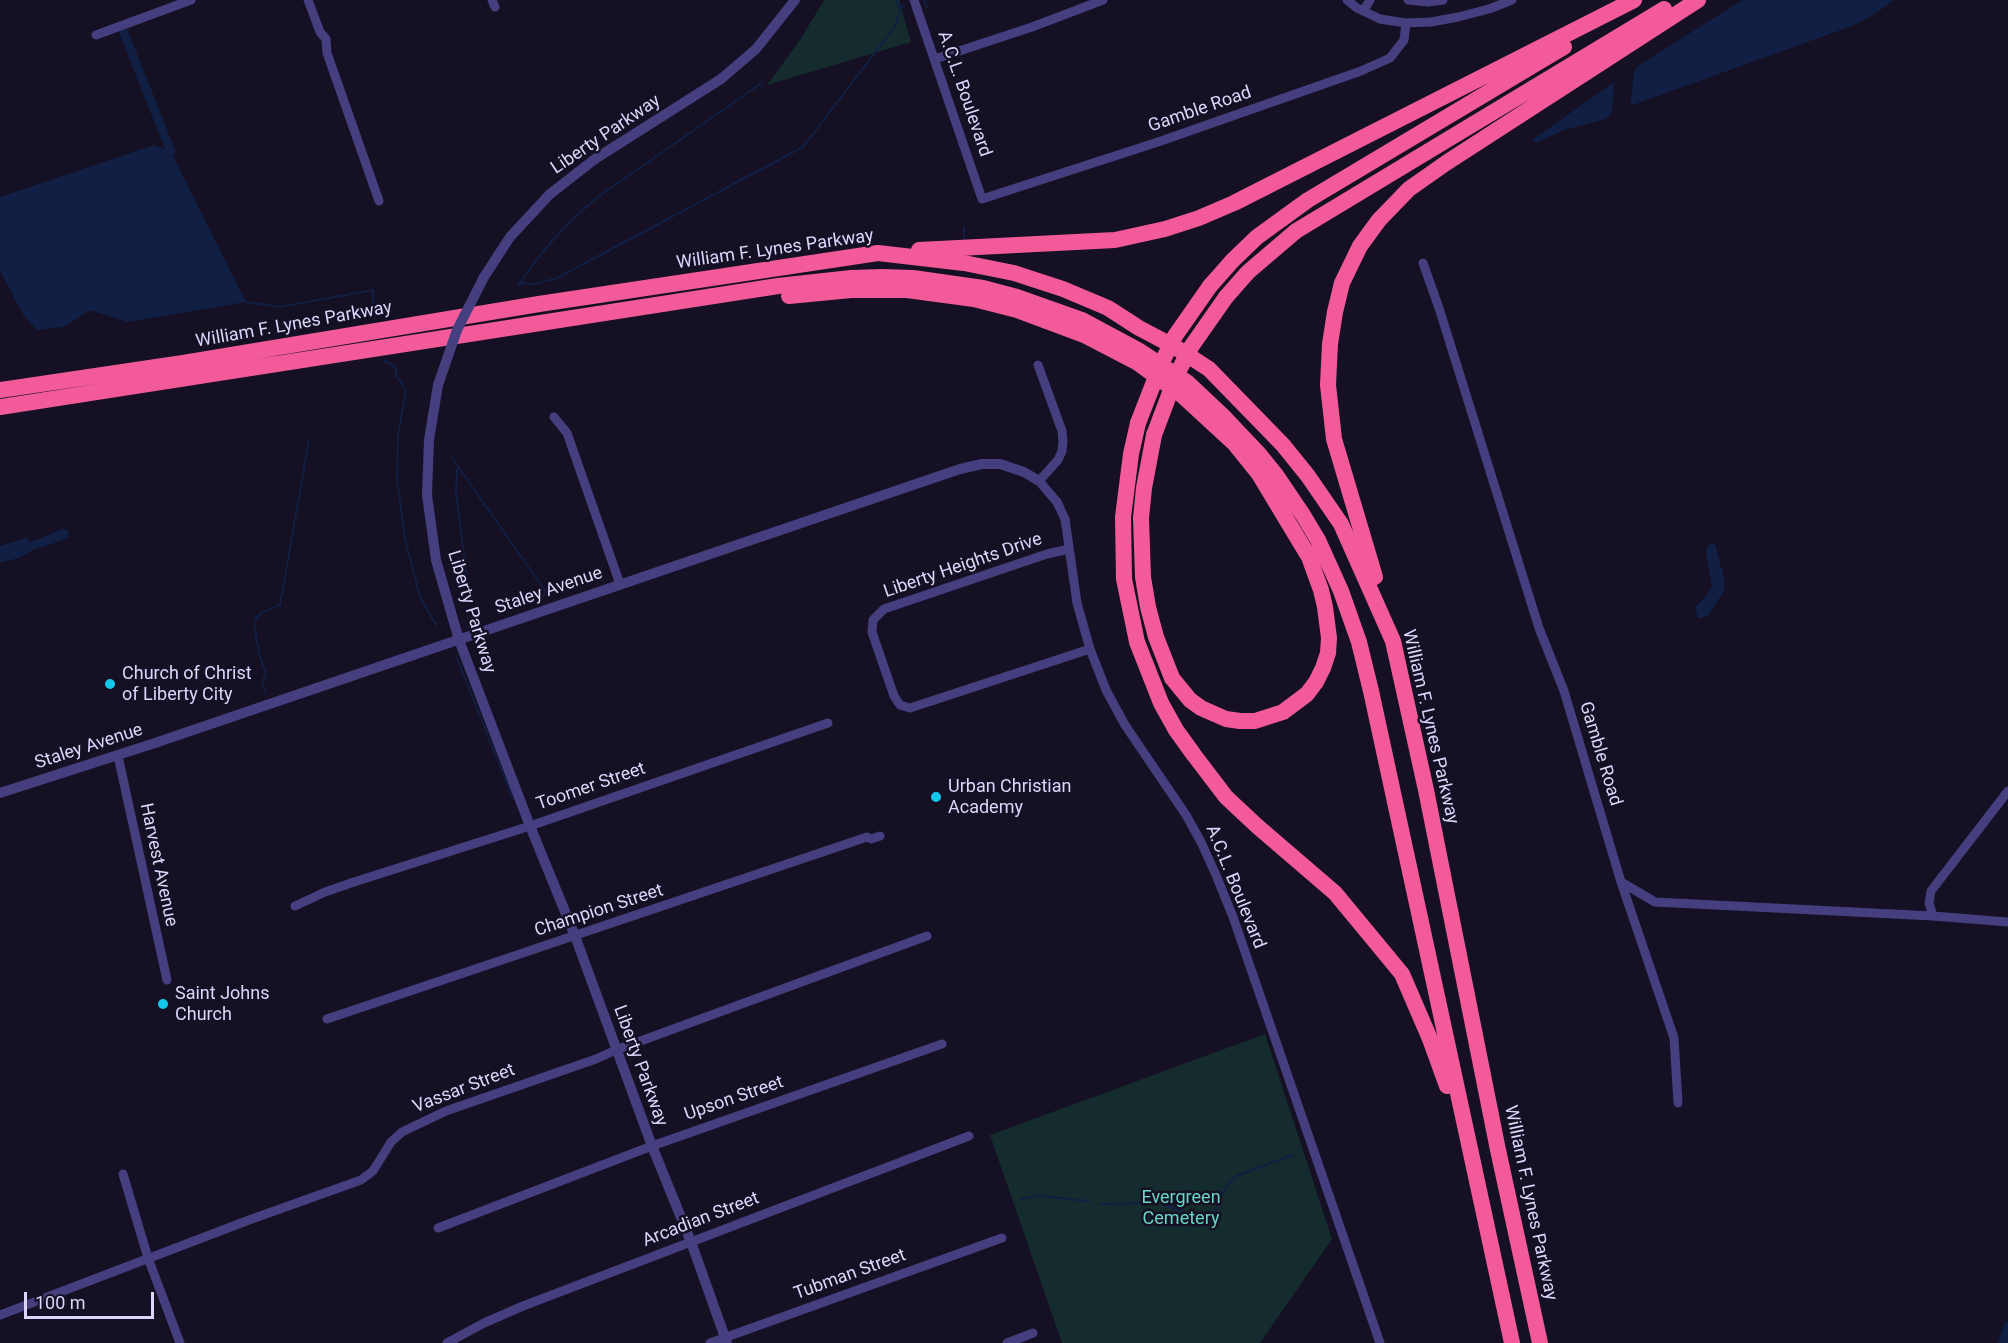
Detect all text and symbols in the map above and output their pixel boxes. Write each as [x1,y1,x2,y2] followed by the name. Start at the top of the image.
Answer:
[932,28,996,160] street label: A.C.L. Boulevard
[1146,82,1254,138] street label: Gamble Road
[547,91,665,179] street label: Liberty Parkway
[675,225,875,275] street label: William F. Lynes Parkway
[194,297,394,353] street label: William F. Lynes Parkway
[881,529,1045,603] street label: Liberty Heights Drive
[442,548,500,676] street label: Liberty Parkway
[493,563,605,619] street label: Staley Avenue
[1397,628,1463,826] street label: William F. Lynes Parkway
[122,663,252,706] place label: Church of Christ of Liberty City
[103,677,117,691] marker: Church of Christ of Liberty City
[1574,699,1626,809] street label: Gamble Road
[32,719,146,775] street label: Staley Avenue
[534,758,648,816] street label: Toomer Street
[948,776,1071,818] place label: Urban Christian Academy
[929,790,943,804] marker: Urban Christian Academy
[134,801,182,929] street label: Harvest Avenue
[1200,822,1270,952] street label: A.C.L. Boulevard
[532,880,666,942] street label: Champion Street
[175,983,269,1026] place label: Saint Johns Church
[156,997,170,1011] marker: Saint Johns Church
[608,1003,672,1129] street label: Liberty Parkway
[410,1060,518,1118] street label: Vassar Street
[682,1072,786,1126] street label: Upson Street
[1499,1103,1561,1303] street label: William F. Lynes Parkway
[1141,1187,1221,1230] park label: Evergreen Cemetery
[640,1188,762,1252] street label: Arcadian Street
[791,1245,909,1305] street label: Tubman Street
[27,1280,158,1318] scale bar
[35,1292,86,1313] text: 100 m

